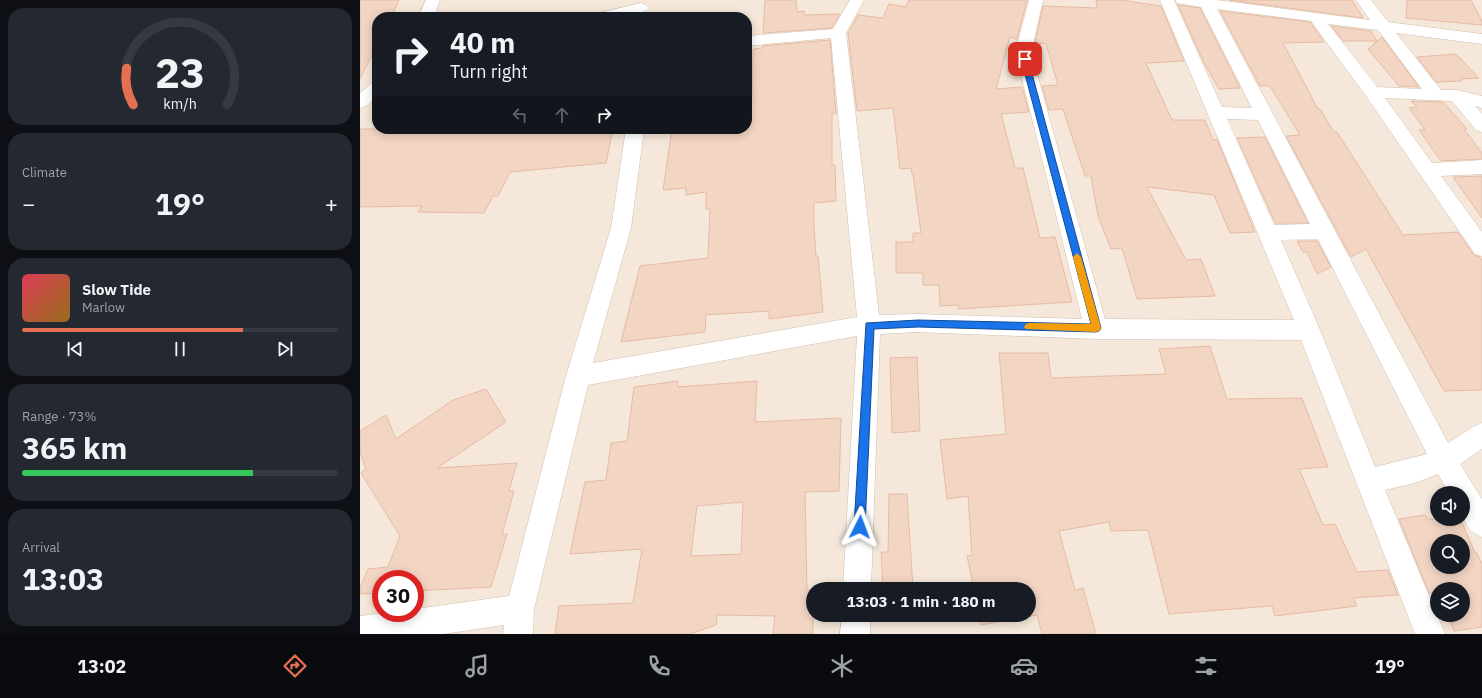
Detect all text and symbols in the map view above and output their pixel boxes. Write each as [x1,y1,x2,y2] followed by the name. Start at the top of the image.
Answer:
[450,24,515,61] text: 40 m
[384,28,436,80] icon: right
[1008,42,1042,76] pin
[155,44,205,98] text: 23
[1014,48,1036,70] icon: arrive
[450,60,528,83] text: Turn right
[163,93,197,112] text: km/h
[509,104,531,126] icon: left
[551,104,573,126] icon: ahead
[593,104,615,126] icon: right
[22,164,67,181] text: Climate
[155,184,205,223] text: 19°
[22,189,35,218] text: −
[325,189,338,218] text: +
[82,280,151,299] text: Slow Tide
[82,299,125,316] text: Marlow
[64,338,86,360] icon: previous
[169,338,191,360] icon: pause
[274,338,296,360] icon: next
[22,408,96,425] text: Range · 73%
[22,428,127,467] text: 365 km
[1430,486,1470,622] map controls
[1430,486,1470,526] button: sound
[839,506,881,548] position arrow
[1430,534,1470,574] button: search
[22,539,60,556] text: Arrival
[22,559,104,598] text: 13:03
[372,570,424,622] speed limit sign: 30
[1430,582,1470,622] button: layers
[847,592,995,611] text: 13:03 · 1 min · 180 m
[281,652,309,680] icon: directions
[463,652,491,680] icon: music
[645,652,673,680] icon: phone
[828,652,856,680] icon: climate
[1010,652,1038,680] icon: car
[1192,652,1220,680] icon: filters
[77,655,126,678] text: 13:02
[1375,655,1405,678] text: 19°

